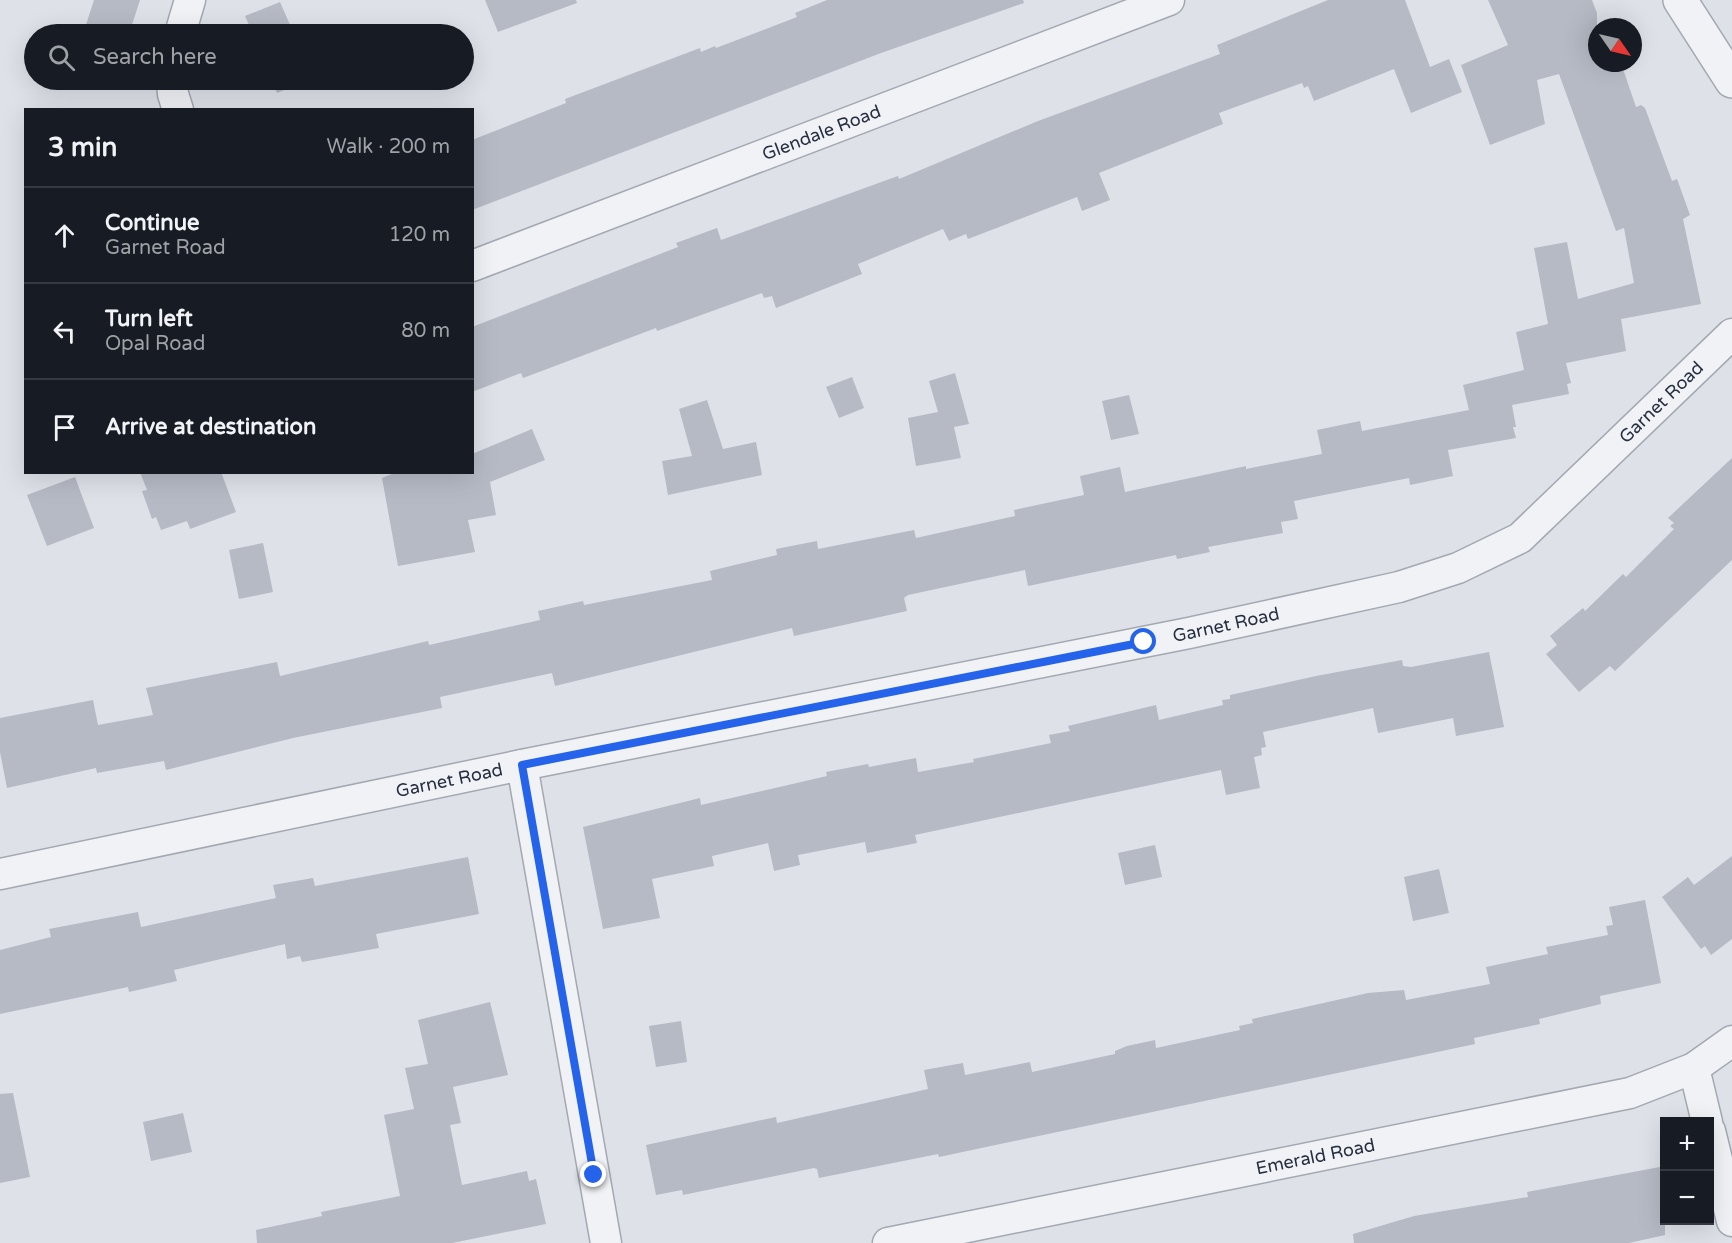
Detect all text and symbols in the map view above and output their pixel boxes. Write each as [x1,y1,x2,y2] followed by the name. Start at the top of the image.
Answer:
[1588,18,1642,72] north arrow
[24,24,474,90] search box
[45,41,78,74] icon: search
[93,44,217,70] text: Search here
[759,100,884,165] street label: Glendale Road
[48,132,117,163] text: 3 min
[327,135,450,159] text: Walk · 200 m
[105,210,200,236] text: Continue
[48,219,81,252] icon: ahead
[389,223,450,247] text: 120 m
[105,236,226,260] text: Garnet Road
[105,306,193,332] text: Turn left
[48,315,81,348] icon: left
[401,319,450,343] text: 80 m
[105,332,205,356] text: Opal Road
[1614,357,1708,448] street label: Garnet Road
[48,411,81,444] icon: arrive
[105,414,316,440] text: Arrive at destination
[1171,603,1281,647] street label: Garnet Road
[1130,628,1156,654] route start
[394,758,505,802] street label: Garnet Road
[1660,1117,1714,1225] map controls
[1660,1117,1714,1171] button: +
[1254,1134,1377,1179] street label: Emerald Road
[580,1161,606,1187] route end
[1660,1171,1714,1225] button: −

